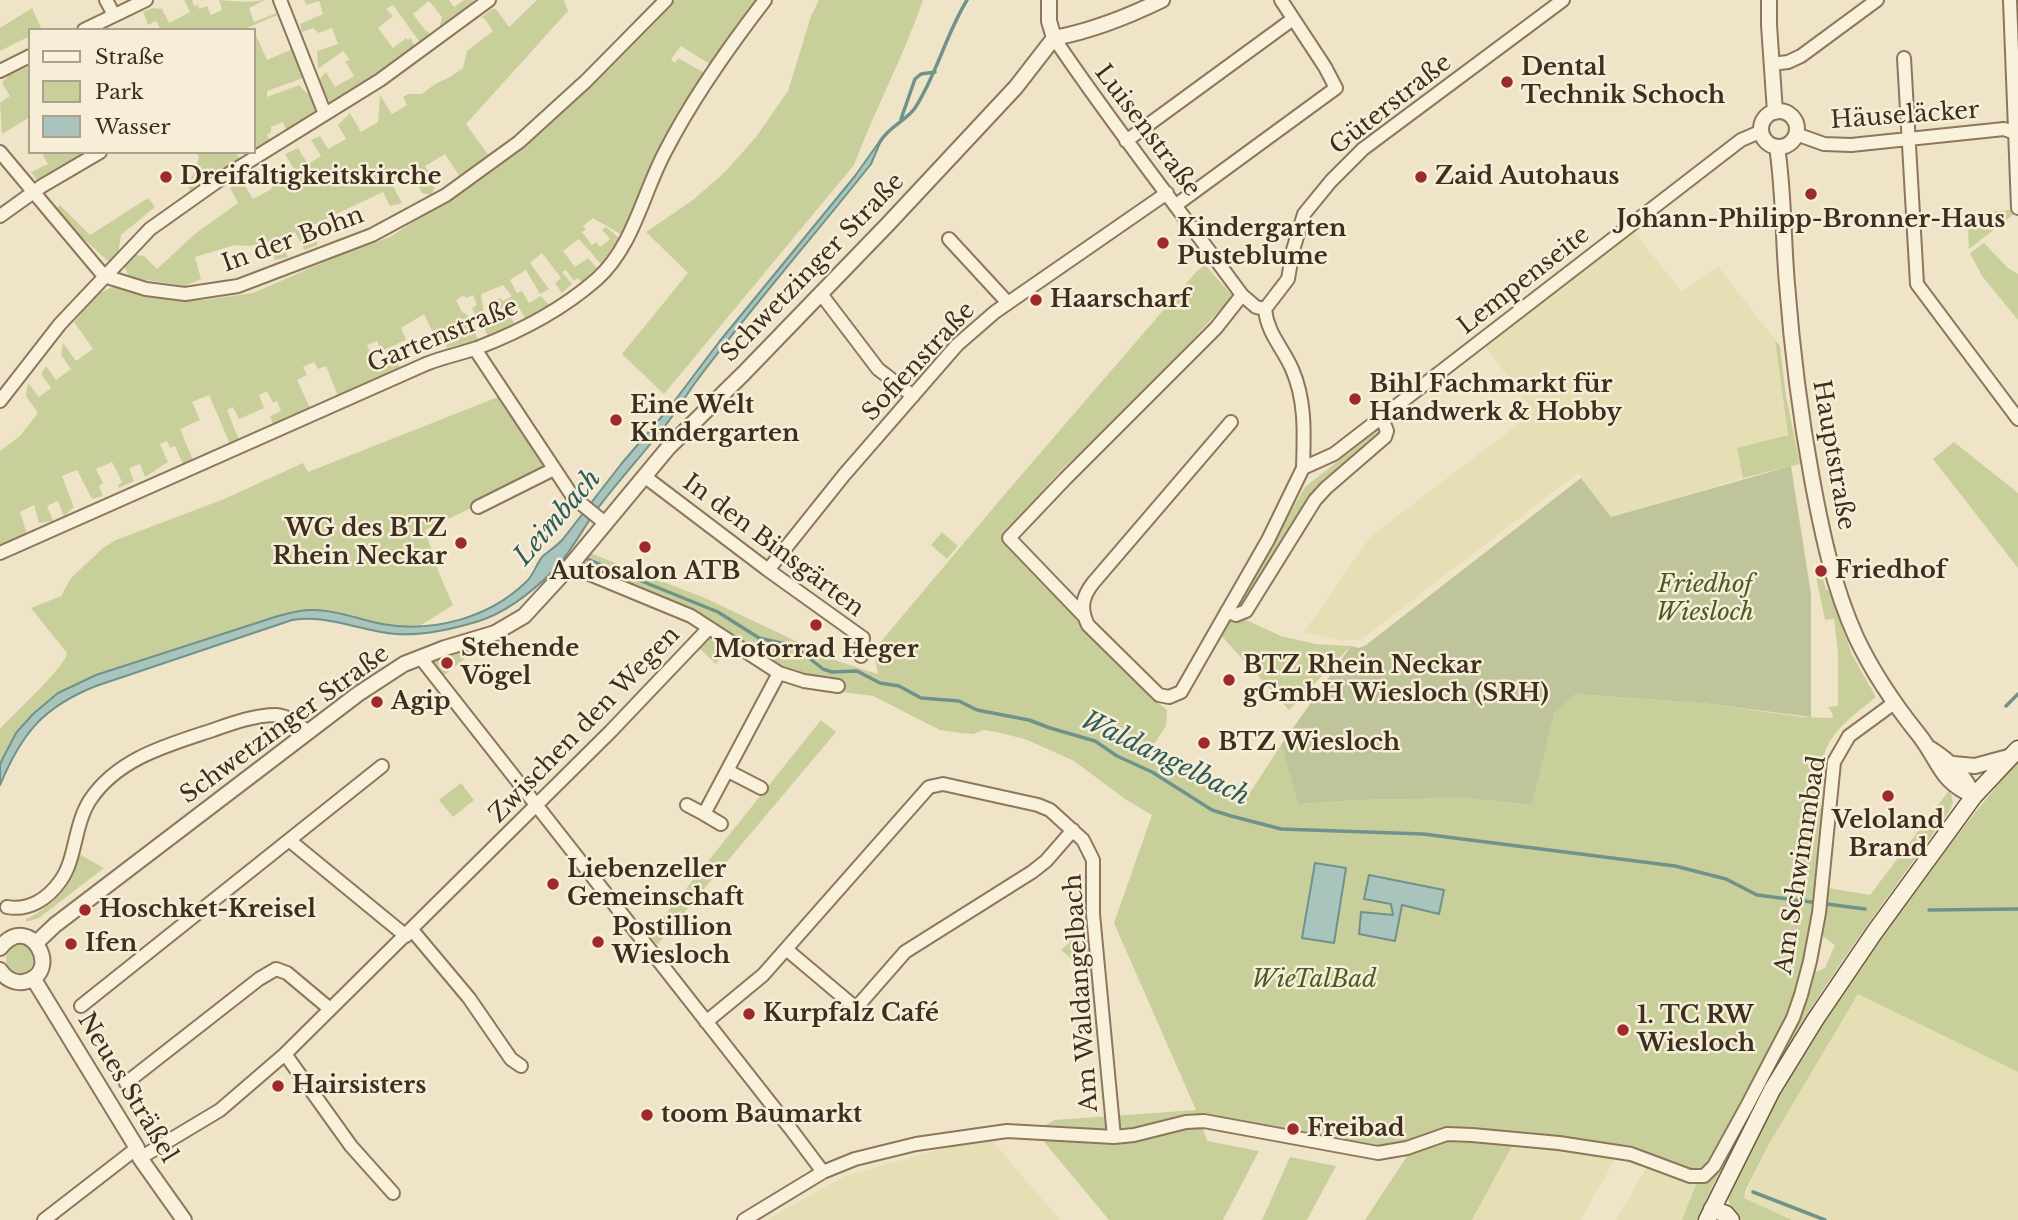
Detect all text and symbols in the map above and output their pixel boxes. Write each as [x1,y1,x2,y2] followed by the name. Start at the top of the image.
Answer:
[28,28,256,154] legend
[95,44,164,70] text: Straße
[1325,49,1457,161] street label: Güterstraße
[1521,54,1725,110] place label: Dental Technik Schoch
[1088,59,1206,203] street label: Luisenstraße
[1499,74,1515,90] marker: Dental Technik Schoch
[95,79,144,105] text: Park
[1830,96,1980,136] street label: Häuseläcker
[95,114,171,140] text: Wasser
[180,163,441,191] place label: Dreifaltigkeitskirche
[1435,163,1620,191] place label: Zaid Autohaus
[715,168,911,368] street label: Schwetzinger Straße
[158,169,174,185] marker: Dreifaltigkeitskirche
[1413,169,1429,185] marker: Zaid Autohaus
[1803,186,1819,202] marker: Johann-Philipp-Bronner-Haus
[218,201,368,279] street label: In der Bohn
[1617,206,2005,234] place label: Johann-Philipp-Bronner-Haus
[1177,215,1347,271] place label: Kindergarten Pusteblume
[1452,221,1596,341] street label: Lempenseite
[1155,235,1171,251] marker: Kindergarten Pusteblume
[1050,286,1190,314] place label: Haarscharf
[1028,292,1044,308] marker: Haarscharf
[364,293,522,379] street label: Gartenstraße
[857,297,981,427] street label: Sofienstraße
[1369,371,1622,427] place label: Bihl Fachmarkt für Handwerk & Hobby
[1806,378,1860,532] street label: Hauptstraße
[1347,391,1363,407] marker: Bihl Fachmarkt für Handwerk & Hobby
[630,392,800,448] place label: Eine Welt Kindergarten
[608,412,624,428] marker: Eine Welt Kindergarten
[508,464,608,572] water label: Leimbach
[677,469,869,623] street label: In den Binsgärten
[273,515,447,571] place label: WG des BTZ Rhein Neckar
[453,535,469,551] marker: WG des BTZ Rhein Neckar
[637,539,653,555] marker: Autosalon ATB
[1835,557,1946,585] place label: Friedhof
[550,558,740,586] place label: Autosalon ATB
[1813,563,1829,579] marker: Friedhof
[1656,571,1754,627] park label: Friedhof Wiesloch
[808,617,824,633] marker: Motorrad Heger
[484,621,686,829] street label: Zwischen den Wegen
[461,635,579,691] place label: Stehende Vögel
[713,636,919,664] place label: Motorrad Heger
[175,640,395,810] street label: Schwetzinger Straße
[1243,652,1549,708] place label: BTZ Rhein Neckar gGmbH Wiesloch (SRH)
[439,655,455,671] marker: Stehende Vögel
[1221,672,1237,688] marker: BTZ Rhein Neckar gGmbH Wiesloch (SRH)
[391,688,450,716] place label: Agip
[369,694,385,710] marker: Agip
[1076,705,1254,813] water label: Waldangelbach
[1218,729,1400,757] place label: BTZ Wiesloch
[1196,735,1212,751] marker: BTZ Wiesloch
[1770,754,1832,976] street label: Am Schwimmbad
[1880,788,1896,804] marker: Veloland Brand
[1832,807,1944,863] place label: Veloland Brand
[567,856,744,912] place label: Liebenzeller Gemeinschaft
[1059,873,1105,1113] street label: Am Waldangelbach
[545,876,561,892] marker: Liebenzeller Gemeinschaft
[99,896,316,924] place label: Hoschket-Kreisel
[77,902,93,918] marker: Hoschket-Kreisel
[612,914,732,970] place label: Postillion Wiesloch
[85,930,137,958] place label: Ifen
[590,934,606,950] marker: Postillion Wiesloch
[63,936,79,952] marker: Ifen
[1251,966,1377,994] park label: WieTalBad
[763,1000,939,1028] place label: Kurpfalz Café
[1637,1002,1755,1058] place label: 1. TC RW Wiesloch
[741,1006,757,1022] marker: Kurpfalz Café
[71,1008,183,1168] street label: Neues Sträßel
[1615,1022,1631,1038] marker: 1. TC RW Wiesloch
[292,1072,426,1100] place label: Hairsisters
[270,1078,286,1094] marker: Hairsisters
[661,1101,862,1129] place label: toom Baumarkt
[639,1107,655,1123] marker: toom Baumarkt
[1307,1115,1405,1143] place label: Freibad
[1285,1121,1301,1137] marker: Freibad

